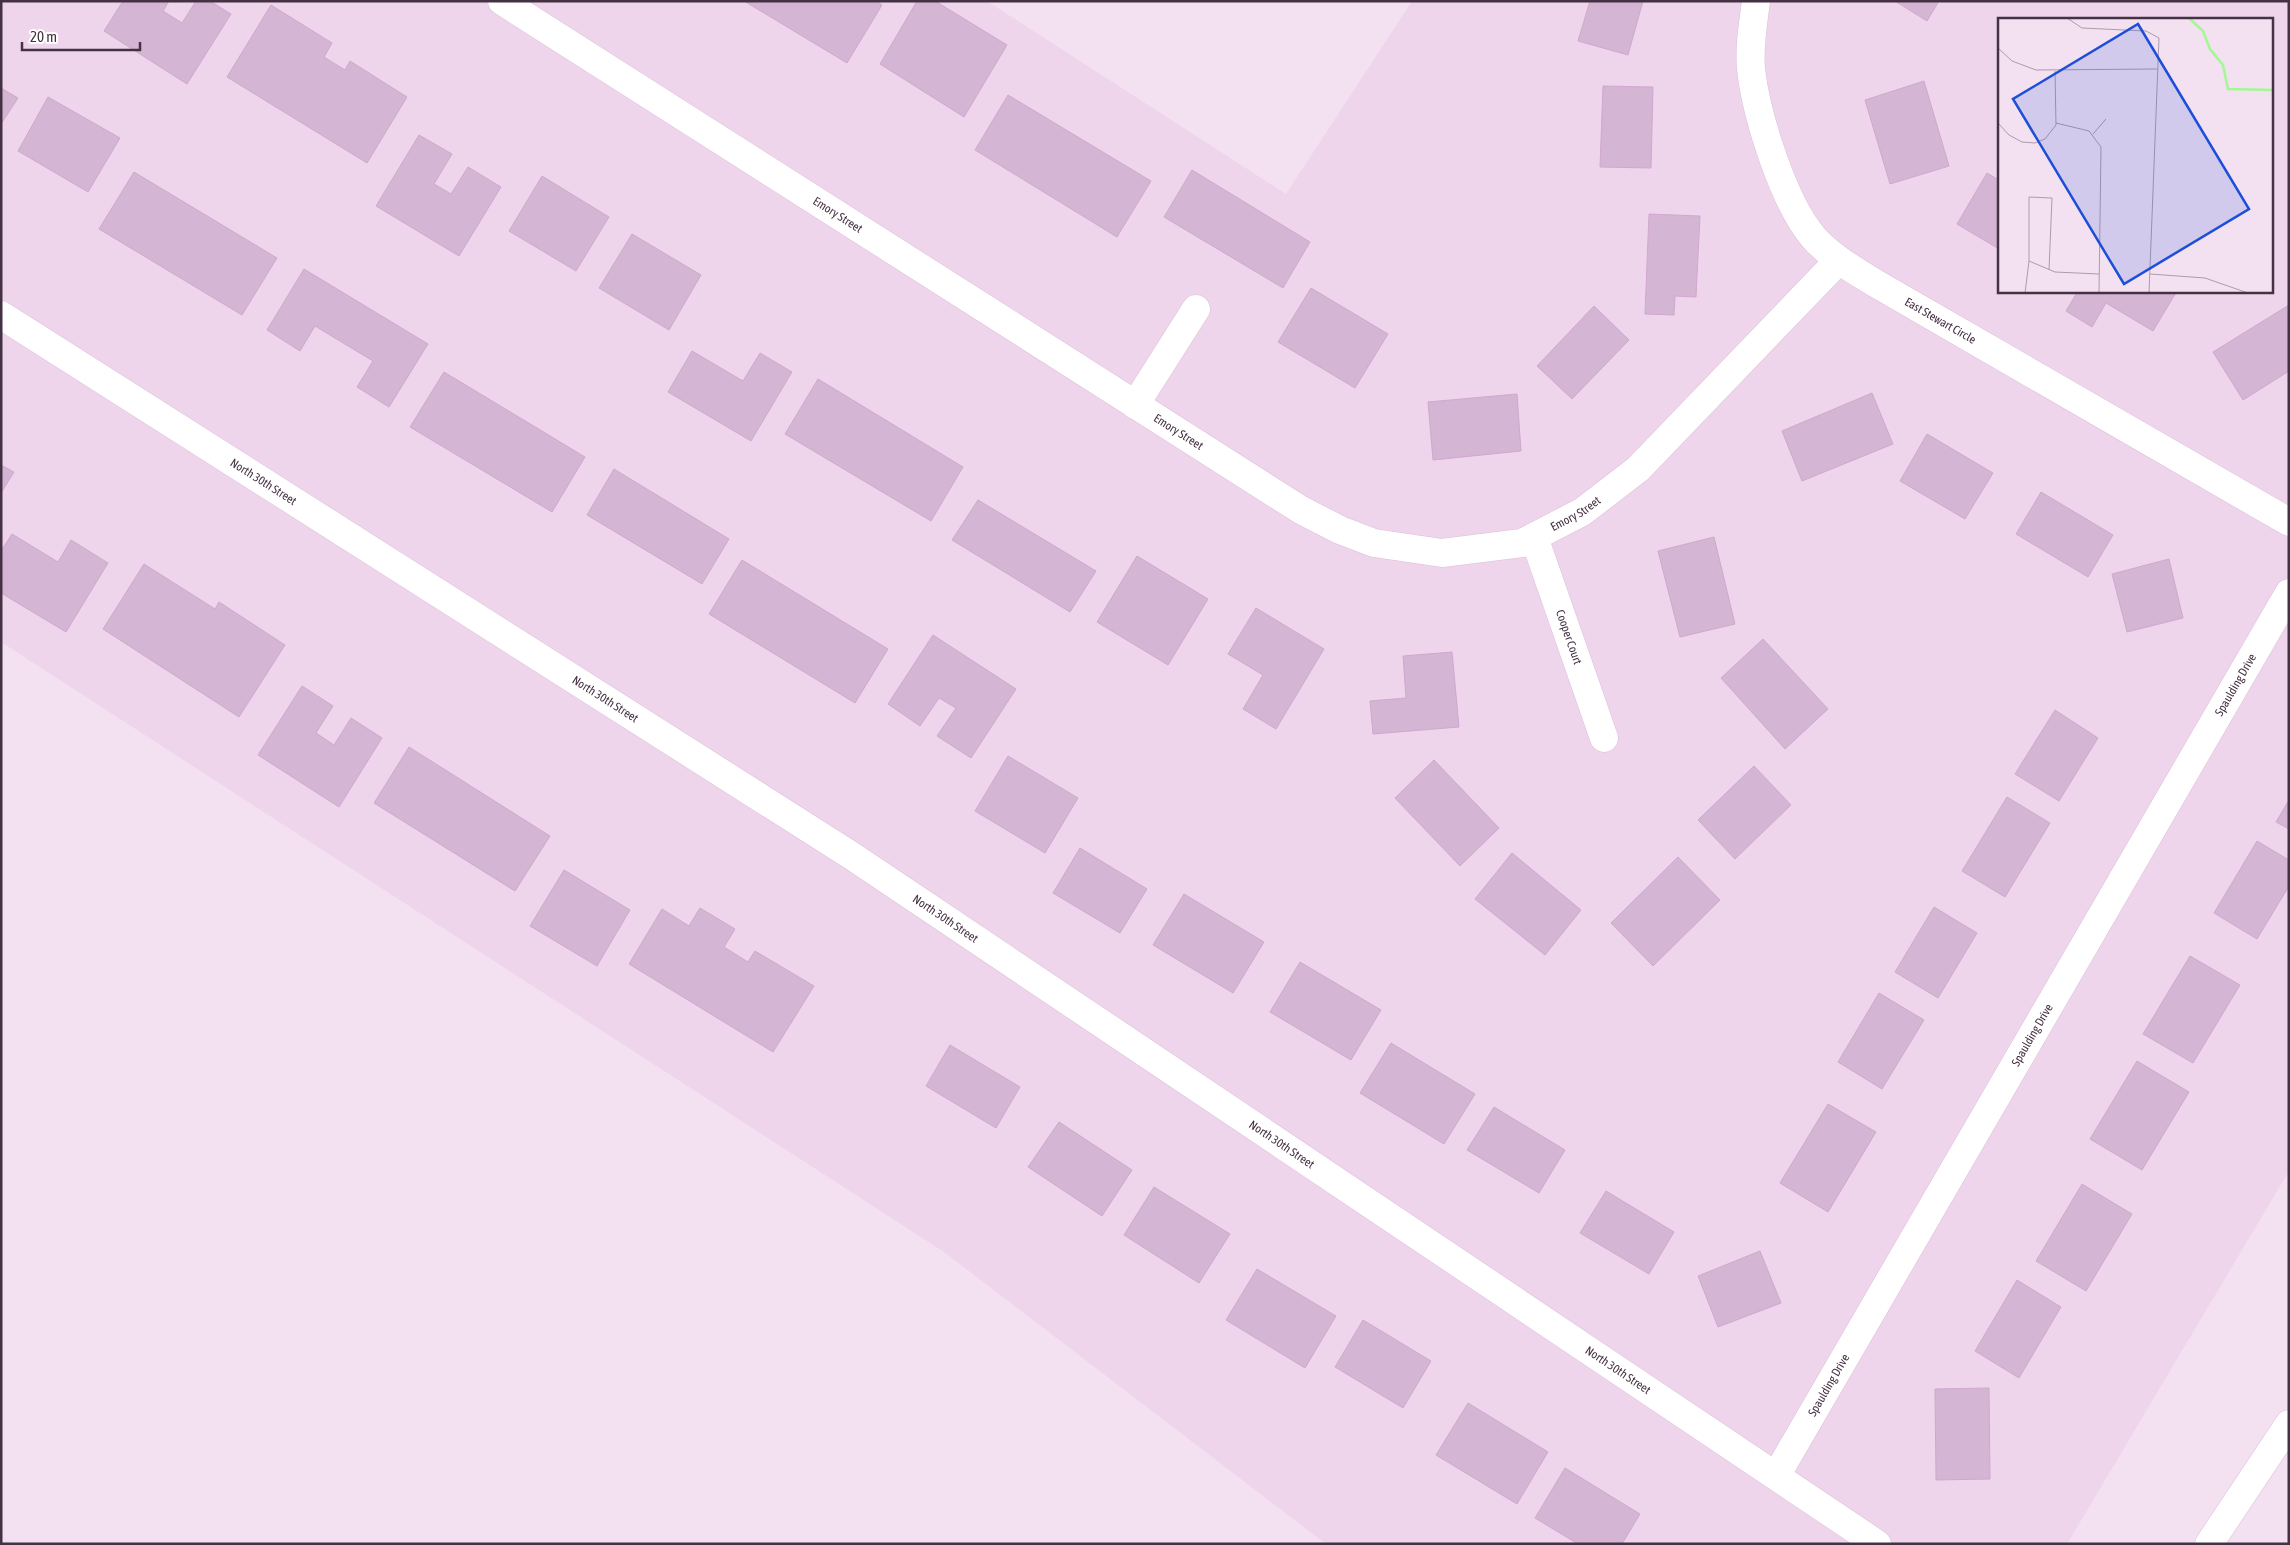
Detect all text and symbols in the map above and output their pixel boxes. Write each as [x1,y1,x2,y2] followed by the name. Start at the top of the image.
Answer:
[1998,18,2272,292] inset map
[22,20,140,52] scale bar
[30,28,57,45] text: 20 m
[810,194,865,236] street label: Emory Street
[1902,295,1978,347] street label: East Stewart Circle
[1151,411,1206,453] street label: Emory Street
[228,456,300,508] street label: North 30th Street
[1548,493,1604,534] street label: Emory Street
[1553,608,1585,667] street label: Cooper Court
[2212,651,2259,718] street label: Spaulding Drive
[570,673,641,726] street label: North 30th Street
[910,892,981,946] street label: North 30th Street
[2009,1001,2056,1069] street label: Spaulding Drive
[1246,1118,1318,1172] street label: North 30th Street
[1583,1343,1654,1397] street label: North 30th Street
[1805,1352,1852,1419] street label: Spaulding Drive

